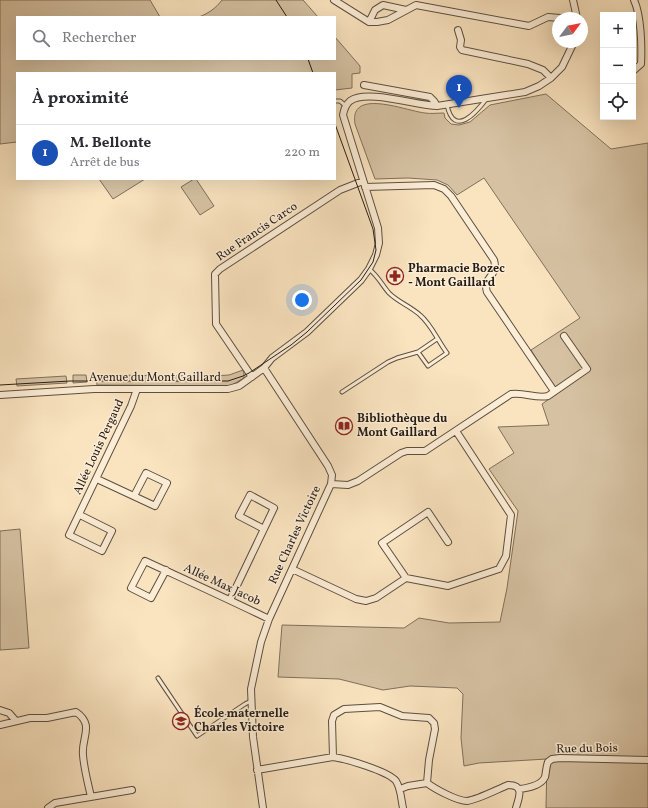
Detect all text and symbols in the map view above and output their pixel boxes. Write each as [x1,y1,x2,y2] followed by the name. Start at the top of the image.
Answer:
[552,12,588,48] north arrow
[600,12,636,120] map controls
[600,12,636,48] button: +
[16,16,336,60] search box
[30,27,52,49] icon: search
[62,28,136,49] text: Rechercher
[600,48,636,84] button: −
[446,75,472,108] pin: 1
[600,84,636,120] button: locate
[32,87,129,110] text: À proximité
[70,133,151,154] text: M. Bellonte
[42,144,48,162] text: 1
[284,144,320,162] text: 220 m
[70,154,139,172] text: Arrêt de bus
[213,199,301,265] street label: Rue Francis Carco
[408,261,505,291] place label: Pharmacie Bozec - Mont Gaillard
[385,266,405,286] pharmacy icon: Pharmacie Bozec - Mont Gaillard
[292,290,312,310] your location
[89,370,221,386] street label: Avenue du Mont Gaillard
[70,397,128,497] street label: Allée Louis Pergaud
[357,411,448,441] place label: Bibliothèque du Mont Gaillard
[334,416,354,436] library icon: Bibliothèque du Mont Gaillard
[265,483,325,587] street label: Rue Charles Victoire
[181,560,263,610] street label: Allée Max Jacob
[194,705,289,736] place label: École maternelle Charles Victoire
[171,711,191,731] school or university icon: École maternelle Charles Victoire
[556,740,618,758] street label: Rue du Bois

